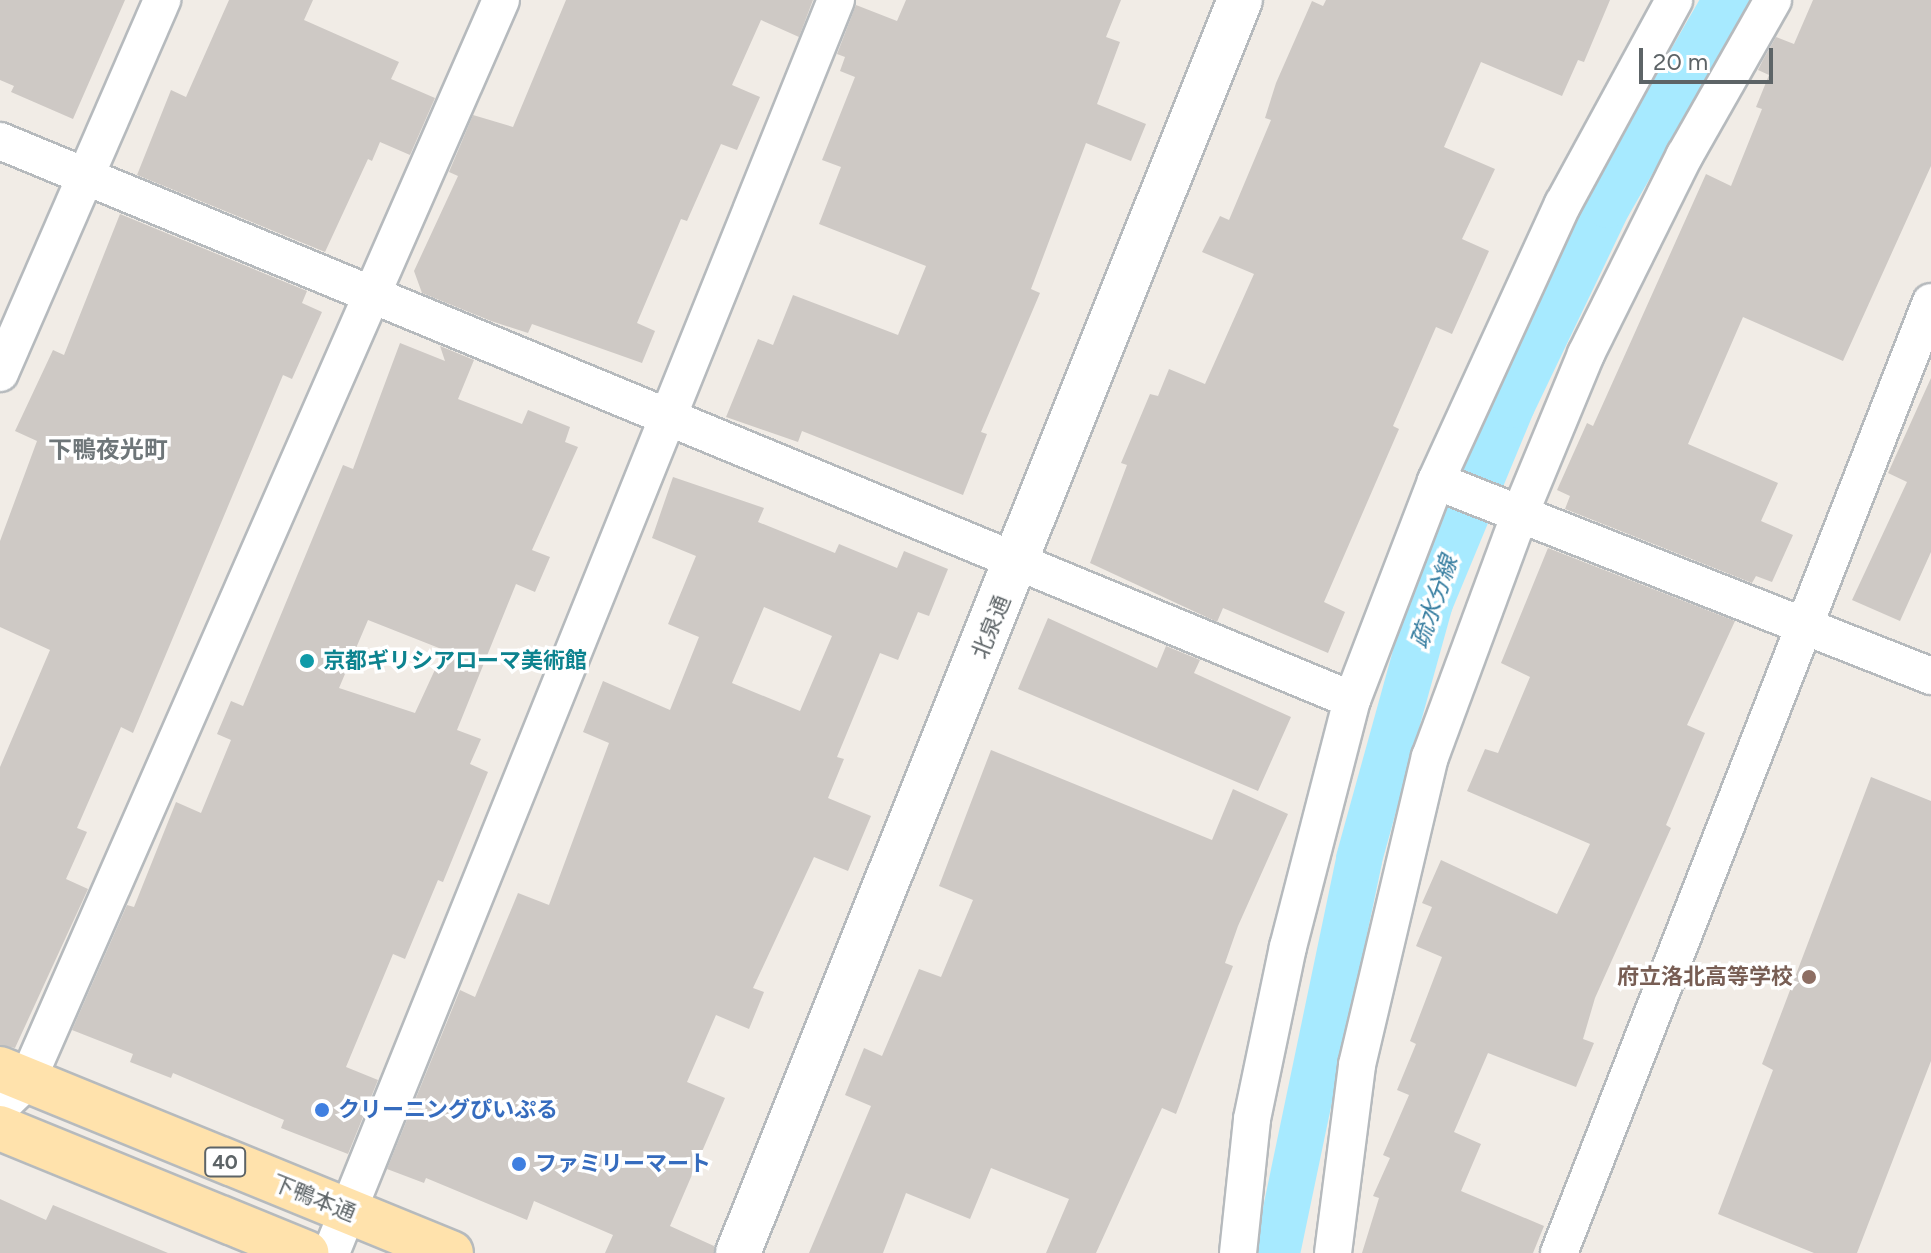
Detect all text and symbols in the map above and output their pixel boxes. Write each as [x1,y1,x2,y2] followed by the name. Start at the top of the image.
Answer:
[1643,32,1777,82] scale bar
[1653,47,1708,76] text: 20 m
[48,436,168,464] district label: 下鴨夜光町
[1405,552,1463,652] water label: 疏水分線
[966,591,1016,663] street label: 北泉通
[323,648,587,674] place label: 京都ギリシアローマ美術館
[298,652,316,670] marker: 京都ギリシアローマ美術館
[1617,964,1793,990] place label: 府立洛北高等学校
[1800,968,1818,986] marker: 府立洛北高等学校
[338,1097,558,1123] place label: クリーニングぴいぷる
[313,1101,331,1119] marker: クリーニングぴいぷる
[203,1146,247,1178] road number: 40
[535,1151,711,1177] place label: ファミリーマート
[510,1155,528,1173] marker: ファミリーマート
[268,1169,360,1227] street label: 下鴨本通

